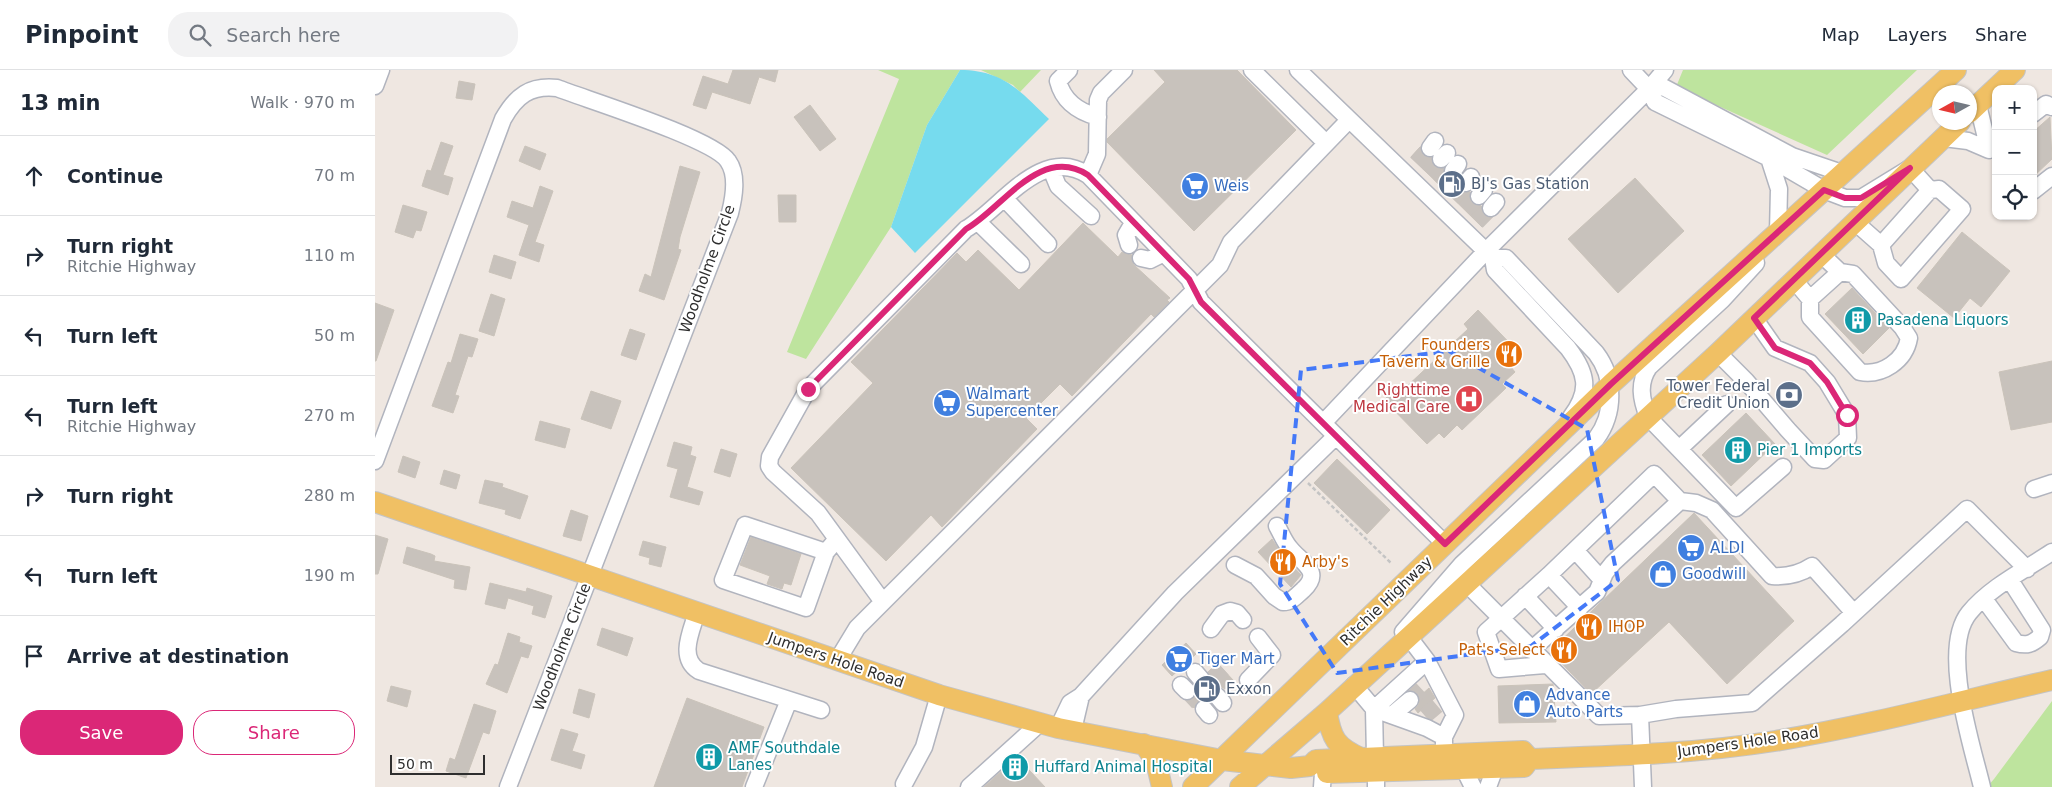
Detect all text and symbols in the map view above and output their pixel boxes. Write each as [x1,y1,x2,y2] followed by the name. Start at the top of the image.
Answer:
[168,12,518,57] search box
[25,21,138,49] text: Pinpoint
[186,21,214,49] icon: search
[226,24,341,46] text: Search here
[1821,24,1859,45] text: Map
[1887,24,1947,45] text: Layers
[1975,24,2027,45] text: Share
[1932,85,1977,130] north arrow
[1992,85,2037,220] map controls
[1992,85,2037,130] button: +
[20,91,101,115] text: 13 min
[250,93,355,112] text: Walk · 970 m
[1992,130,2037,175] button: −
[20,162,48,190] icon: ahead
[67,165,163,187] text: Continue
[314,166,355,185] text: 70 m
[1437,169,1467,199] fuel station icon: BJ's Gas Station
[1180,171,1210,201] supermarket icon: Weis
[1471,175,1589,193] place label: BJ's Gas Station
[1992,175,2037,220] button: locate
[1214,177,1249,195] place label: Weis
[675,202,739,336] street label: Woodholme Circle
[67,235,173,257] text: Turn right
[20,242,48,270] icon: right
[304,246,355,265] text: 110 m
[67,257,196,276] text: Ritchie Highway
[1843,305,1873,335] building icon: Pasadena Liquors
[1877,311,2009,329] place label: Pasadena Liquors
[20,322,48,350] icon: left
[67,325,158,347] text: Turn left
[314,326,355,345] text: 50 m
[1379,336,1490,371] place label: Founders Tavern & Grille
[1494,339,1524,369] restaurant icon: Founders Tavern & Grille
[1665,377,1770,412] place label: Tower Federal Credit Union
[797,378,820,401] route end
[1774,380,1804,410] bank icon: Tower Federal Credit Union
[1353,381,1450,416] place label: Righttime Medical Care
[1454,384,1484,414] hospital icon: Righttime Medical Care
[966,385,1059,420] place label: Walmart Supercenter
[932,388,962,418] supermarket icon: Walmart Supercenter
[67,395,158,417] text: Turn left
[20,402,48,430] icon: left
[1836,404,1859,427] route start
[304,406,355,425] text: 270 m
[67,417,196,436] text: Ritchie Highway
[1723,435,1753,465] building icon: Pier 1 Imports
[1757,441,1862,459] place label: Pier 1 Imports
[20,482,48,510] icon: right
[67,485,173,507] text: Turn right
[304,486,355,505] text: 280 m
[1676,533,1706,563] supermarket icon: ALDI
[1710,539,1745,557] place label: ALDI
[1268,547,1298,577] restaurant icon: Arby's
[1336,552,1436,650] street label: Ritchie Highway
[1302,553,1349,571] place label: Arby's
[1648,559,1678,589] shop icon: Goodwill
[20,562,48,590] icon: left
[67,565,158,587] text: Turn left
[1682,565,1746,583] place label: Goodwill
[304,566,355,585] text: 190 m
[529,581,595,713] street label: Woodholme Circle
[1574,612,1604,642] restaurant icon: IHOP
[1608,618,1645,636] place label: IHOP
[765,628,906,692] street label: Jumpers Hole Road
[1549,635,1579,665] restaurant icon: Pat's Select
[1459,641,1545,659] place label: Pat's Select
[20,642,48,670] icon: arrive
[1164,644,1194,674] supermarket icon: Tiger Mart
[67,645,289,667] text: Arrive at destination
[1197,650,1275,668] place label: Tiger Mart
[1192,674,1222,704] fuel station icon: Exxon
[1226,680,1271,698] place label: Exxon
[1546,686,1623,721] place label: Advance Auto Parts
[1512,689,1542,719] shop icon: Advance Auto Parts
[20,710,183,755] button: Save
[193,710,355,755] button: Share
[1675,723,1820,761] street label: Jumpers Hole Road
[728,739,840,774] place label: AMF Southdale Lanes
[694,742,724,772] building icon: AMF Southdale Lanes
[390,752,485,775] scale bar
[1000,752,1030,782] building icon: Huffard Animal Hospital
[397,756,433,772] text: 50 m
[1034,758,1212,776] place label: Huffard Animal Hospital

